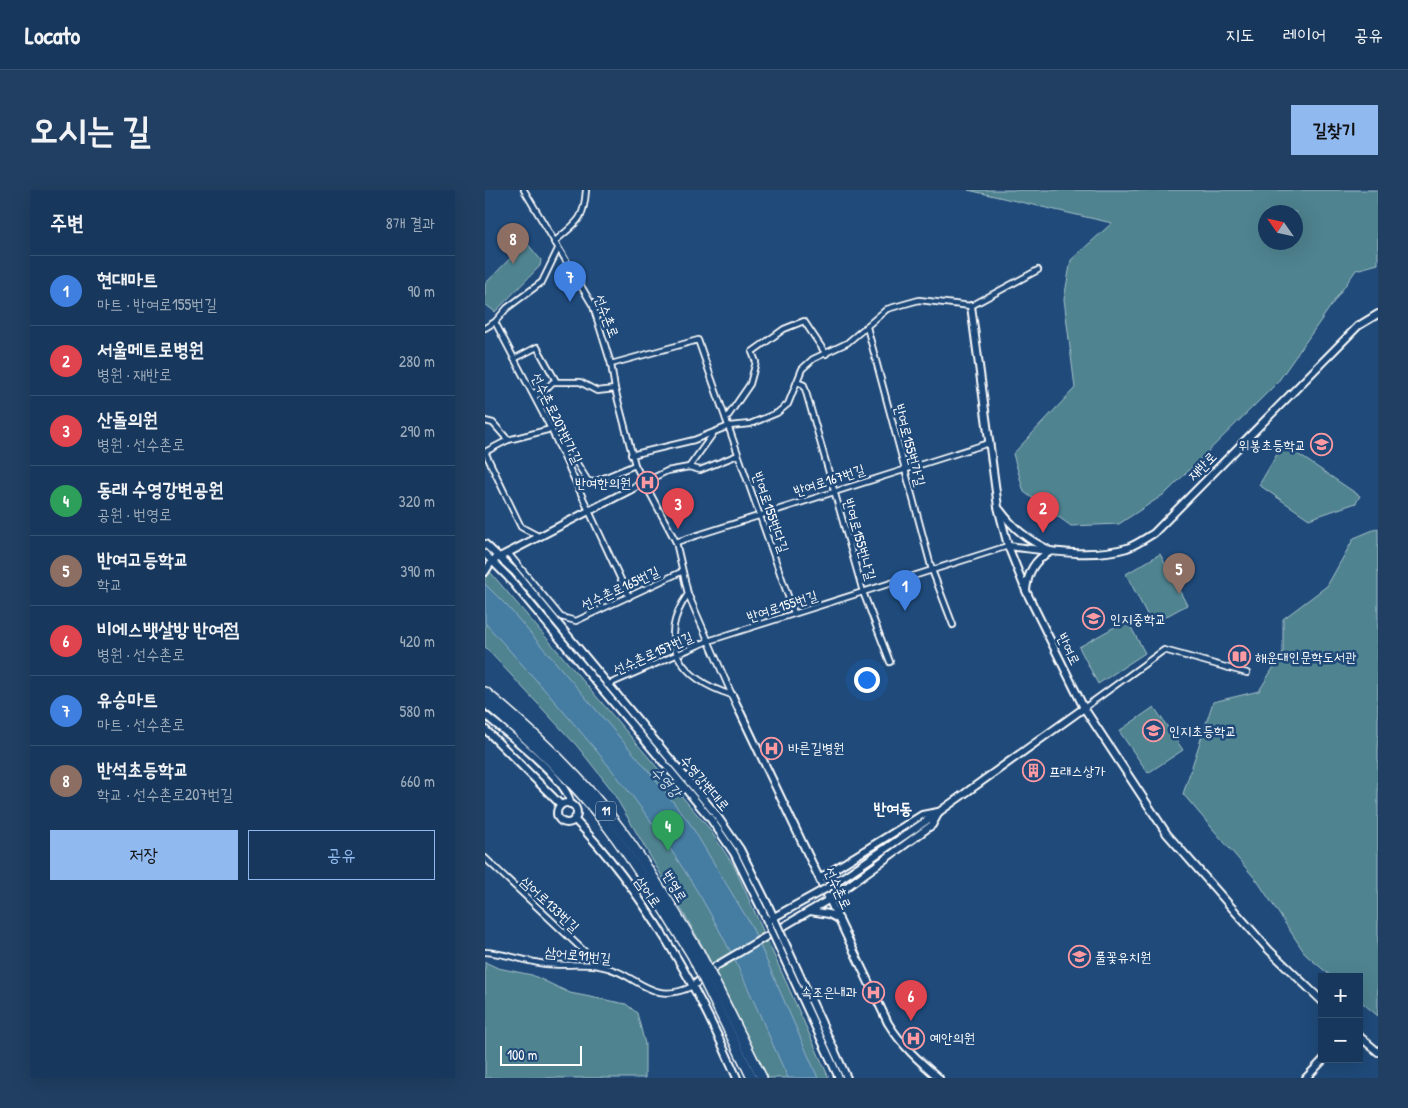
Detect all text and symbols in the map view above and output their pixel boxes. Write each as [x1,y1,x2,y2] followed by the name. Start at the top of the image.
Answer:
[25,19,80,51] text: Locato
[1226,22,1255,47] text: 지도
[1283,22,1326,47] text: 레이어
[1354,22,1383,47] text: 공유
[1291,105,1378,155] button: 길찾기
[30,106,151,153] text: 오시는 길
[1258,205,1303,250] north arrow
[50,208,84,237] text: 주변
[386,212,435,234] text: 8개 결과
[497,223,529,264] pin: 8
[554,261,586,302] pin: 7
[97,266,158,292] text: 현대마트
[63,280,69,302] text: 1
[407,280,435,302] text: 90 m
[591,291,624,340] street label: 선수촌로
[97,293,217,315] text: 마트 · 반여로155번길
[97,336,204,362] text: 서울메트로병원
[62,350,70,372] text: 2
[399,350,435,372] text: 280 m
[97,363,172,385] text: 병원 · 재반로
[527,369,588,467] street label: 선수촌로207번가길
[890,402,931,489] street label: 반여로155번가길
[97,406,158,432] text: 산돌의원
[62,420,70,442] text: 3
[400,420,435,442] text: 290 m
[97,433,185,455] text: 병원 · 선수촌로
[1310,433,1334,457] school or university icon: 위봉초등학교
[1238,435,1306,454] place label: 위봉초등학교
[1183,447,1220,484] street label: 재반로
[791,459,868,500] street label: 반여로167번길
[749,469,794,556] street label: 반여로155번다길
[635,471,659,495] hospital icon: 반여한의원
[575,473,631,492] place label: 반여한의원
[97,476,224,502] text: 동래 수영강변공원
[662,488,694,529] pin: 3
[63,490,69,512] text: 4
[399,490,435,512] text: 320 m
[1027,492,1059,533] pin: 2
[840,496,881,583] street label: 반여로155번나길
[97,503,172,525] text: 공원 · 번영로
[97,546,189,572] text: 반여고등학교
[1163,553,1195,594] pin: 5
[63,560,69,582] text: 5
[400,560,435,582] text: 390 m
[578,561,663,614] street label: 선수촌로165번길
[889,570,921,611] pin: 1
[97,573,123,595] text: 학교
[744,585,820,626] street label: 반여로155번길
[1082,607,1106,631] school or university icon: 인지중학교
[1110,609,1166,628] place label: 인지중학교
[97,616,239,642] text: 비에스뱃살방 반여점
[610,626,696,679] street label: 선수촌로157번길
[1054,629,1085,668] street label: 반여로
[63,630,69,652] text: 6
[400,630,435,652] text: 420 m
[97,643,185,665] text: 병원 · 선수촌로
[1227,645,1251,669] library icon: 해운대인문학도서관
[1255,647,1356,666] place label: 해운대인문학도서관
[854,667,880,693] your location
[97,686,158,712] text: 유승마트
[62,700,70,722] text: 7
[400,700,435,722] text: 580 m
[97,713,185,735] text: 마트 · 선수촌로
[1141,719,1165,743] school or university icon: 인지초등학교
[1169,721,1237,740] place label: 인지초등학교
[760,736,784,760] hospital icon: 바른길병원
[788,738,844,757] place label: 바른길병원
[676,751,734,815] street label: 수영강변대로
[97,756,189,782] text: 반석초등학교
[1021,759,1045,783] building icon: 프래스상가
[646,761,688,803] water label: 수영강
[1049,761,1106,780] place label: 프래스상가
[63,770,69,792] text: 8
[401,770,435,792] text: 660 m
[97,783,233,805] text: 학교 · 선수촌로207번길
[874,797,912,819] district label: 반여동
[596,802,616,820] road number: 11
[652,810,684,851] pin: 4
[50,830,238,880] button: 저장
[248,830,435,880] button: 공유
[820,863,857,912] street label: 선수촌로
[659,866,692,905] street label: 번영로
[517,871,584,936] street label: 삼어로133번길
[631,872,666,911] street label: 삼어로
[544,942,613,968] street label: 삼어로91번길
[1067,945,1091,969] school or university icon: 풀꽃유치원
[1095,947,1151,966] place label: 풀꽃유치원
[1318,973,1363,1063] map controls
[1318,973,1363,1018] button: +
[861,980,885,1004] hospital icon: 속조은내과
[895,980,927,1021] pin: 6
[801,982,857,1001] place label: 속조은내과
[1318,1018,1363,1063] button: −
[902,1026,926,1050] hospital icon: 예안의원
[930,1028,975,1047] place label: 예안의원
[500,1043,583,1066] scale bar
[507,1045,537,1064] text: 100 m

